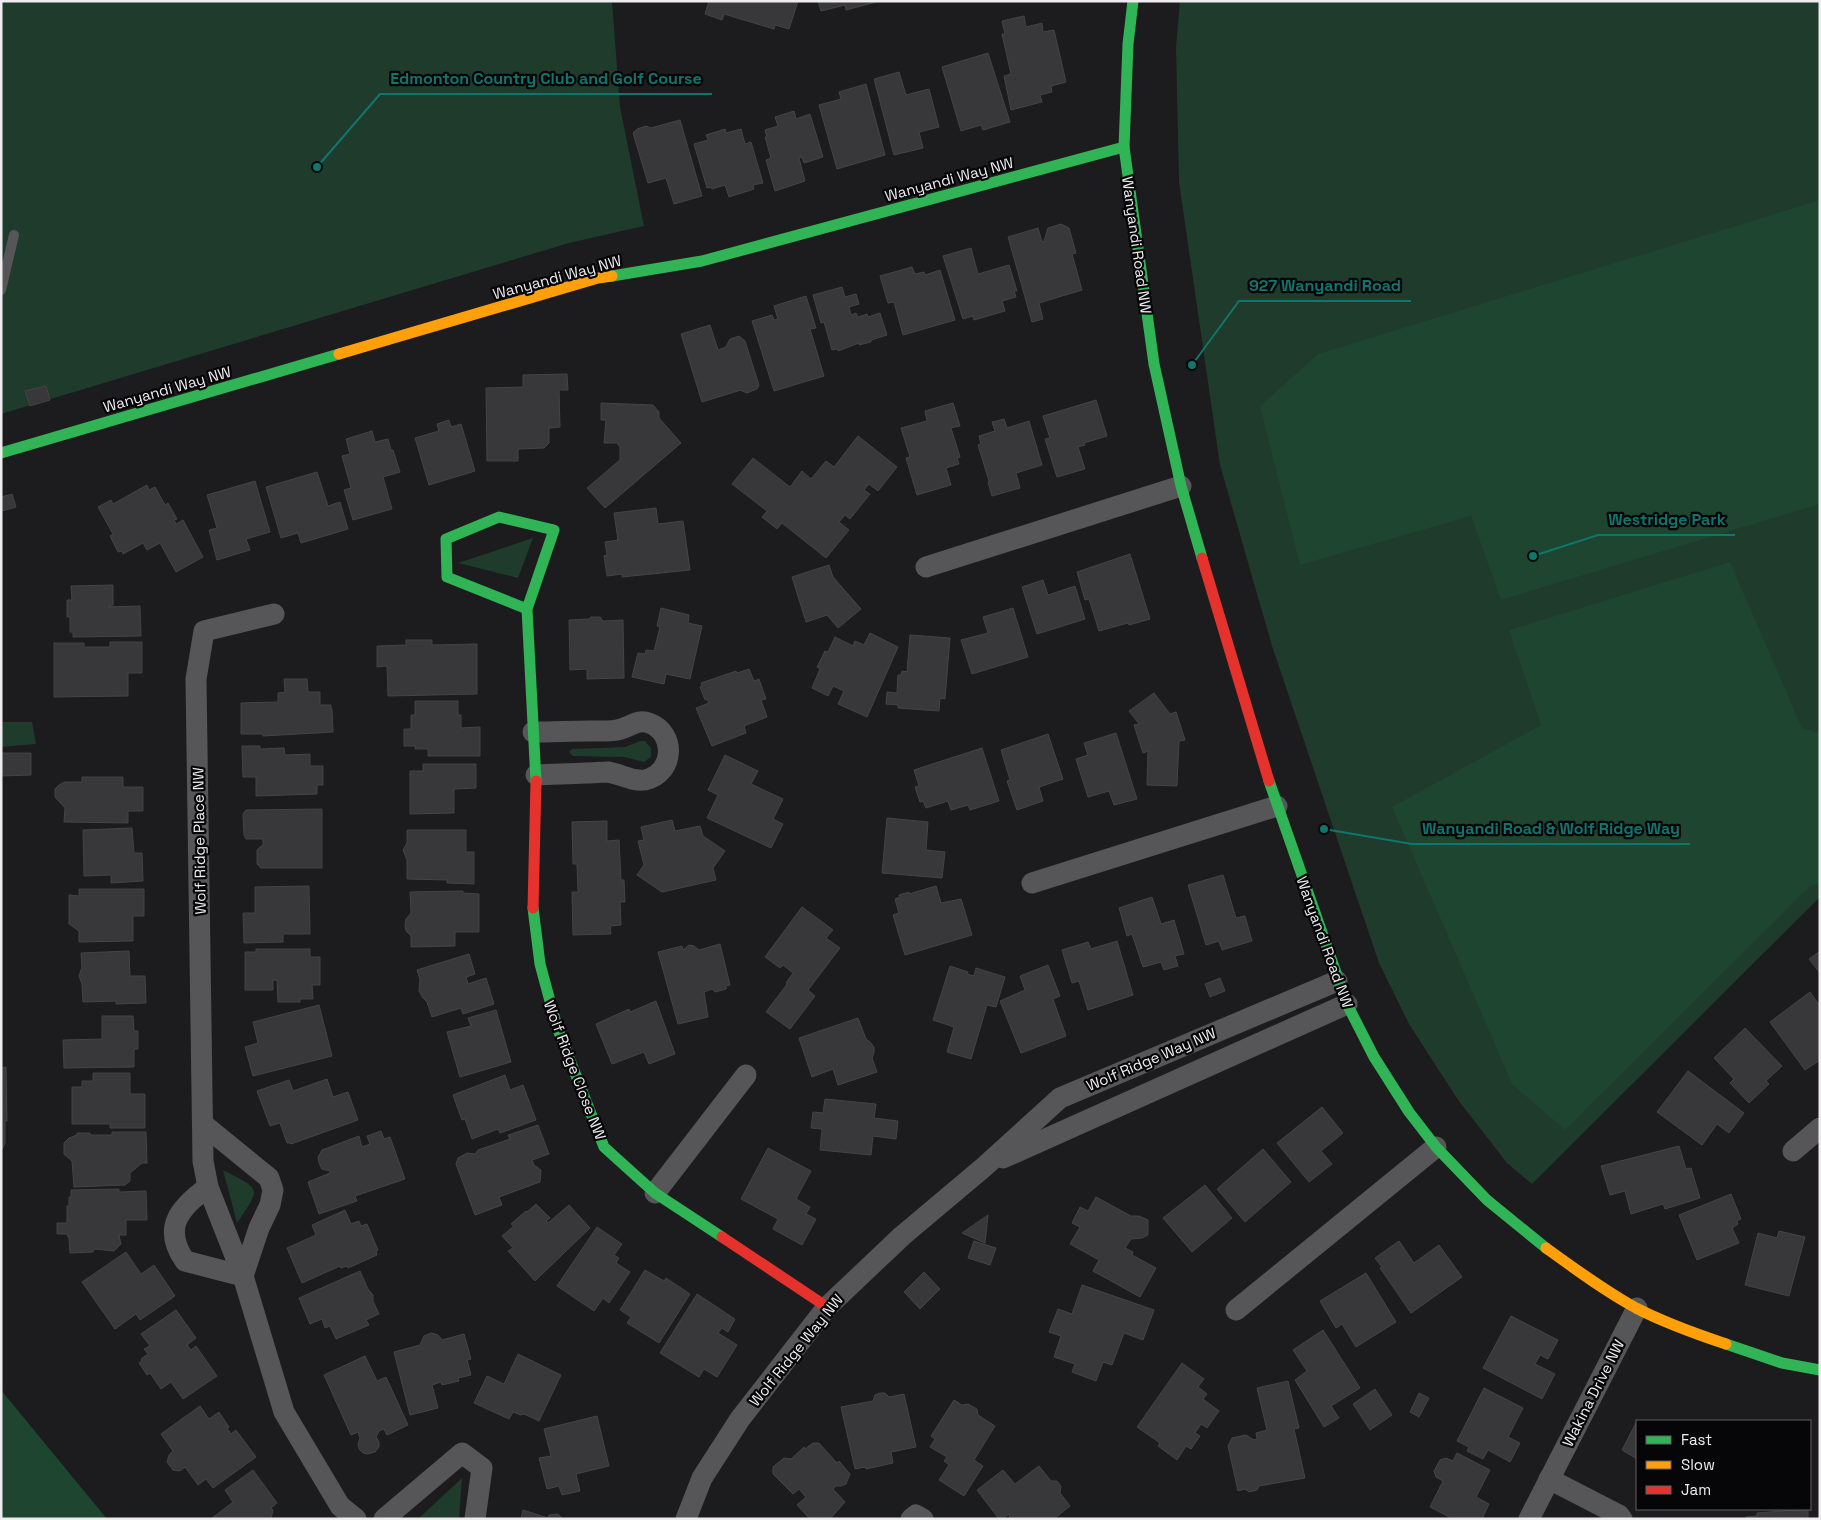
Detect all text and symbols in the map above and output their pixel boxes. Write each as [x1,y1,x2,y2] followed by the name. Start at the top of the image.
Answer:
[380,63,712,94] callout: Edmonton Country Club and Golf Course
[390,68,702,89] text: Edmonton Country Club and Golf Course
[883,153,1015,205] street label: Wanyandi Way NW
[1118,175,1156,315] street label: Wanyandi Road NW
[491,251,623,303] street label: Wanyandi Way NW
[1239,270,1411,301] callout: 927 Wanyandi Road
[1249,275,1401,296] text: 927 Wanyandi Road
[101,362,233,416] street label: Wanyandi Way NW
[1598,504,1735,535] callout: Westridge Park
[1608,509,1726,530] text: Westridge Park
[188,767,210,915] street label: Wolf Ridge Place NW
[1412,813,1690,844] callout: Wanyandi Road & Wolf Ridge Way
[1422,818,1680,839] text: Wanyandi Road & Wolf Ridge Way
[1292,874,1358,1010] street label: Wanyandi Road NW
[540,998,610,1142] street label: Wolf Ridge Close NW
[1083,1023,1219,1095] street label: Wolf Ridge Way NW
[745,1290,847,1410] street label: Wolf Ridge Way NW
[1558,1336,1628,1450] street label: Wakina Drive NW
[1636,1420,1811,1510] legend
[1681,1430,1712,1449] text: Fast
[1681,1455,1715,1474] text: Slow
[1681,1480,1711,1499] text: Jam

